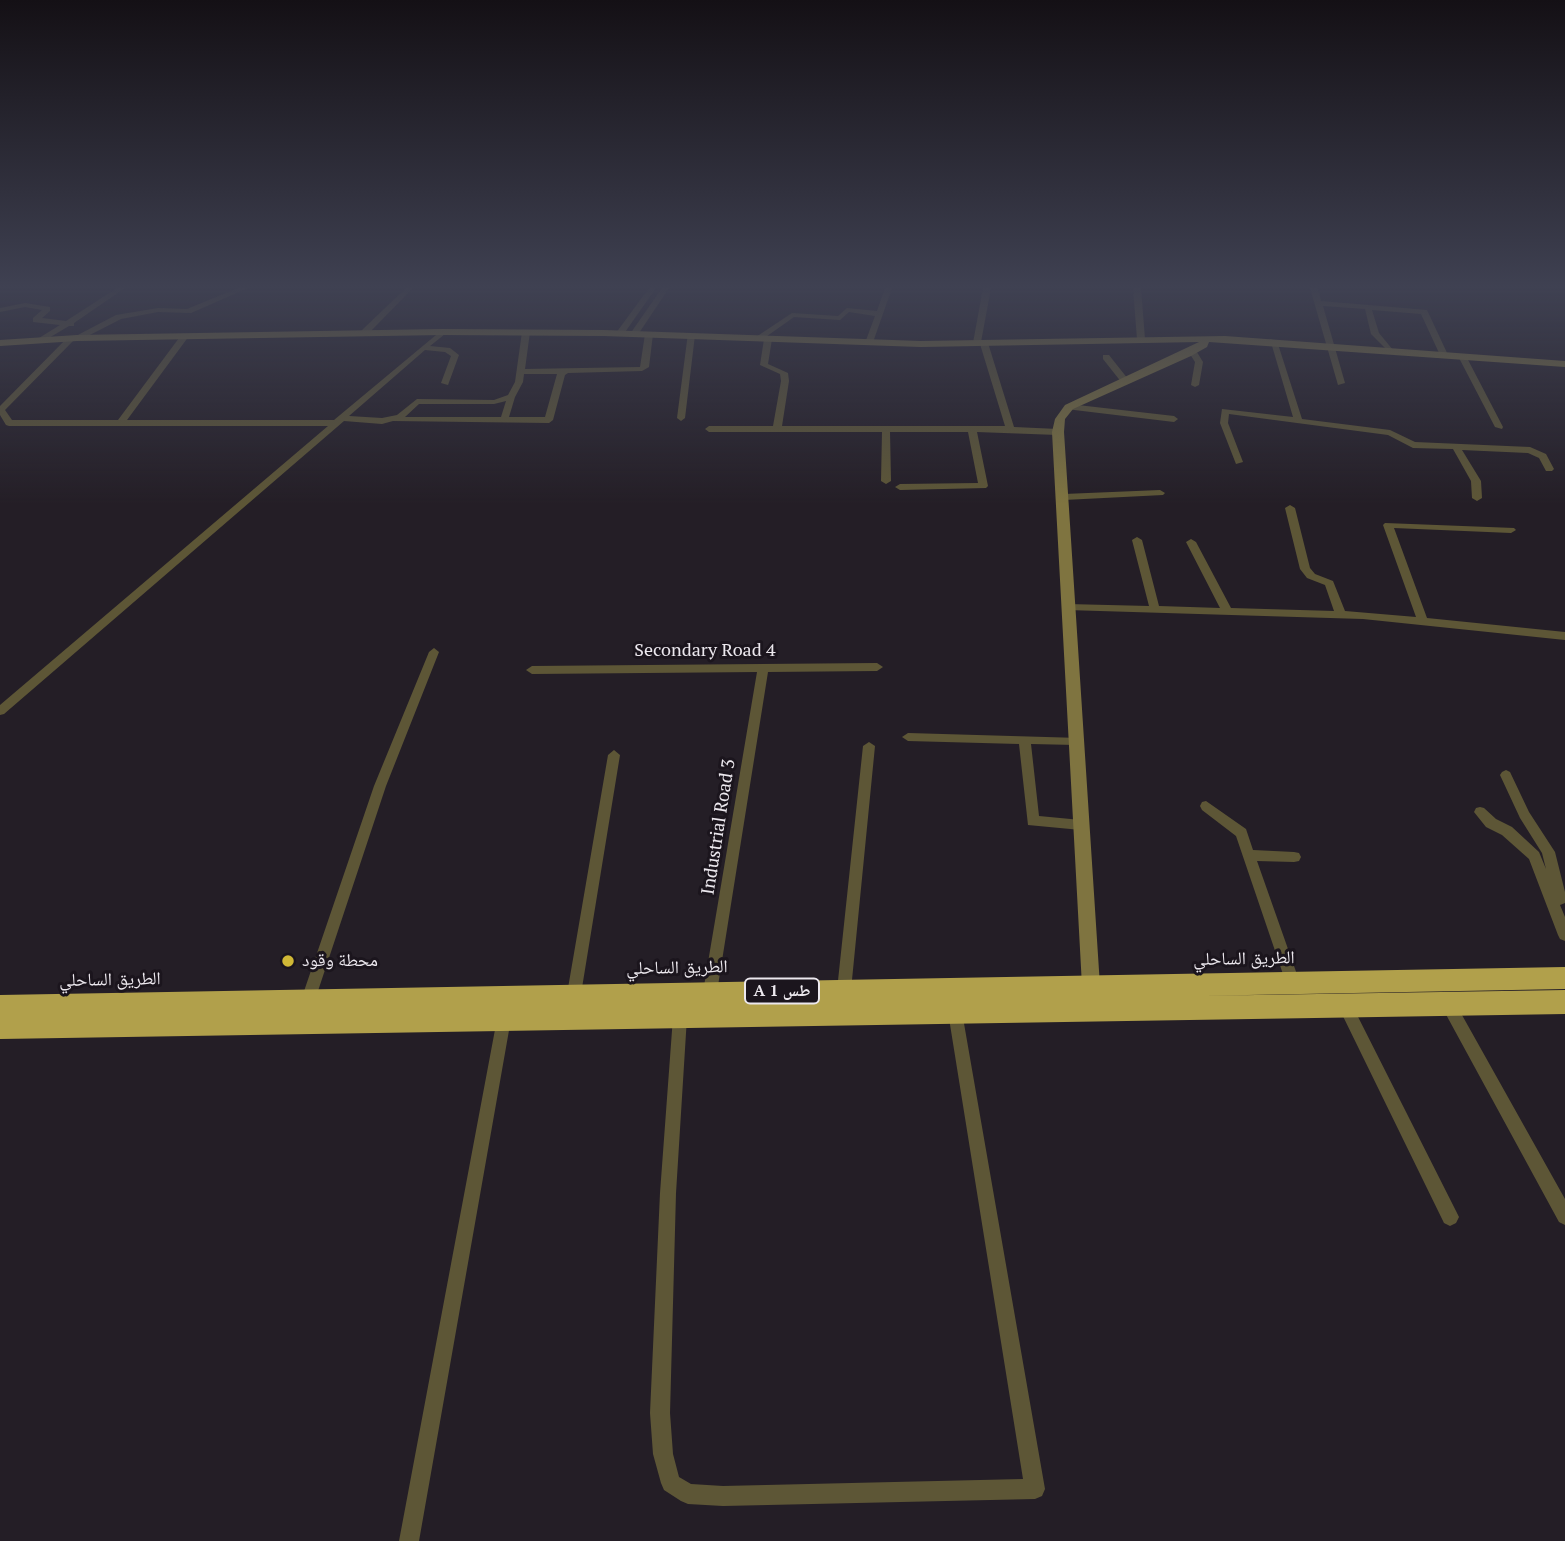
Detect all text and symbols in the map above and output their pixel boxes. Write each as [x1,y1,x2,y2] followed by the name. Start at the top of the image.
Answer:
[634,640,776,662] street label: Secondary Road 4
[698,758,740,896] street label: Industrial Road 3
[1193,947,1295,971] street label: الطريق الساحلي
[302,950,378,972] place label: محطة وقود
[280,953,296,969] marker: محطة وقود
[626,956,728,980] street label: الطريق الساحلي
[59,968,161,992] street label: الطريق الساحلي
[745,979,819,1004] road number: A 1 طس

